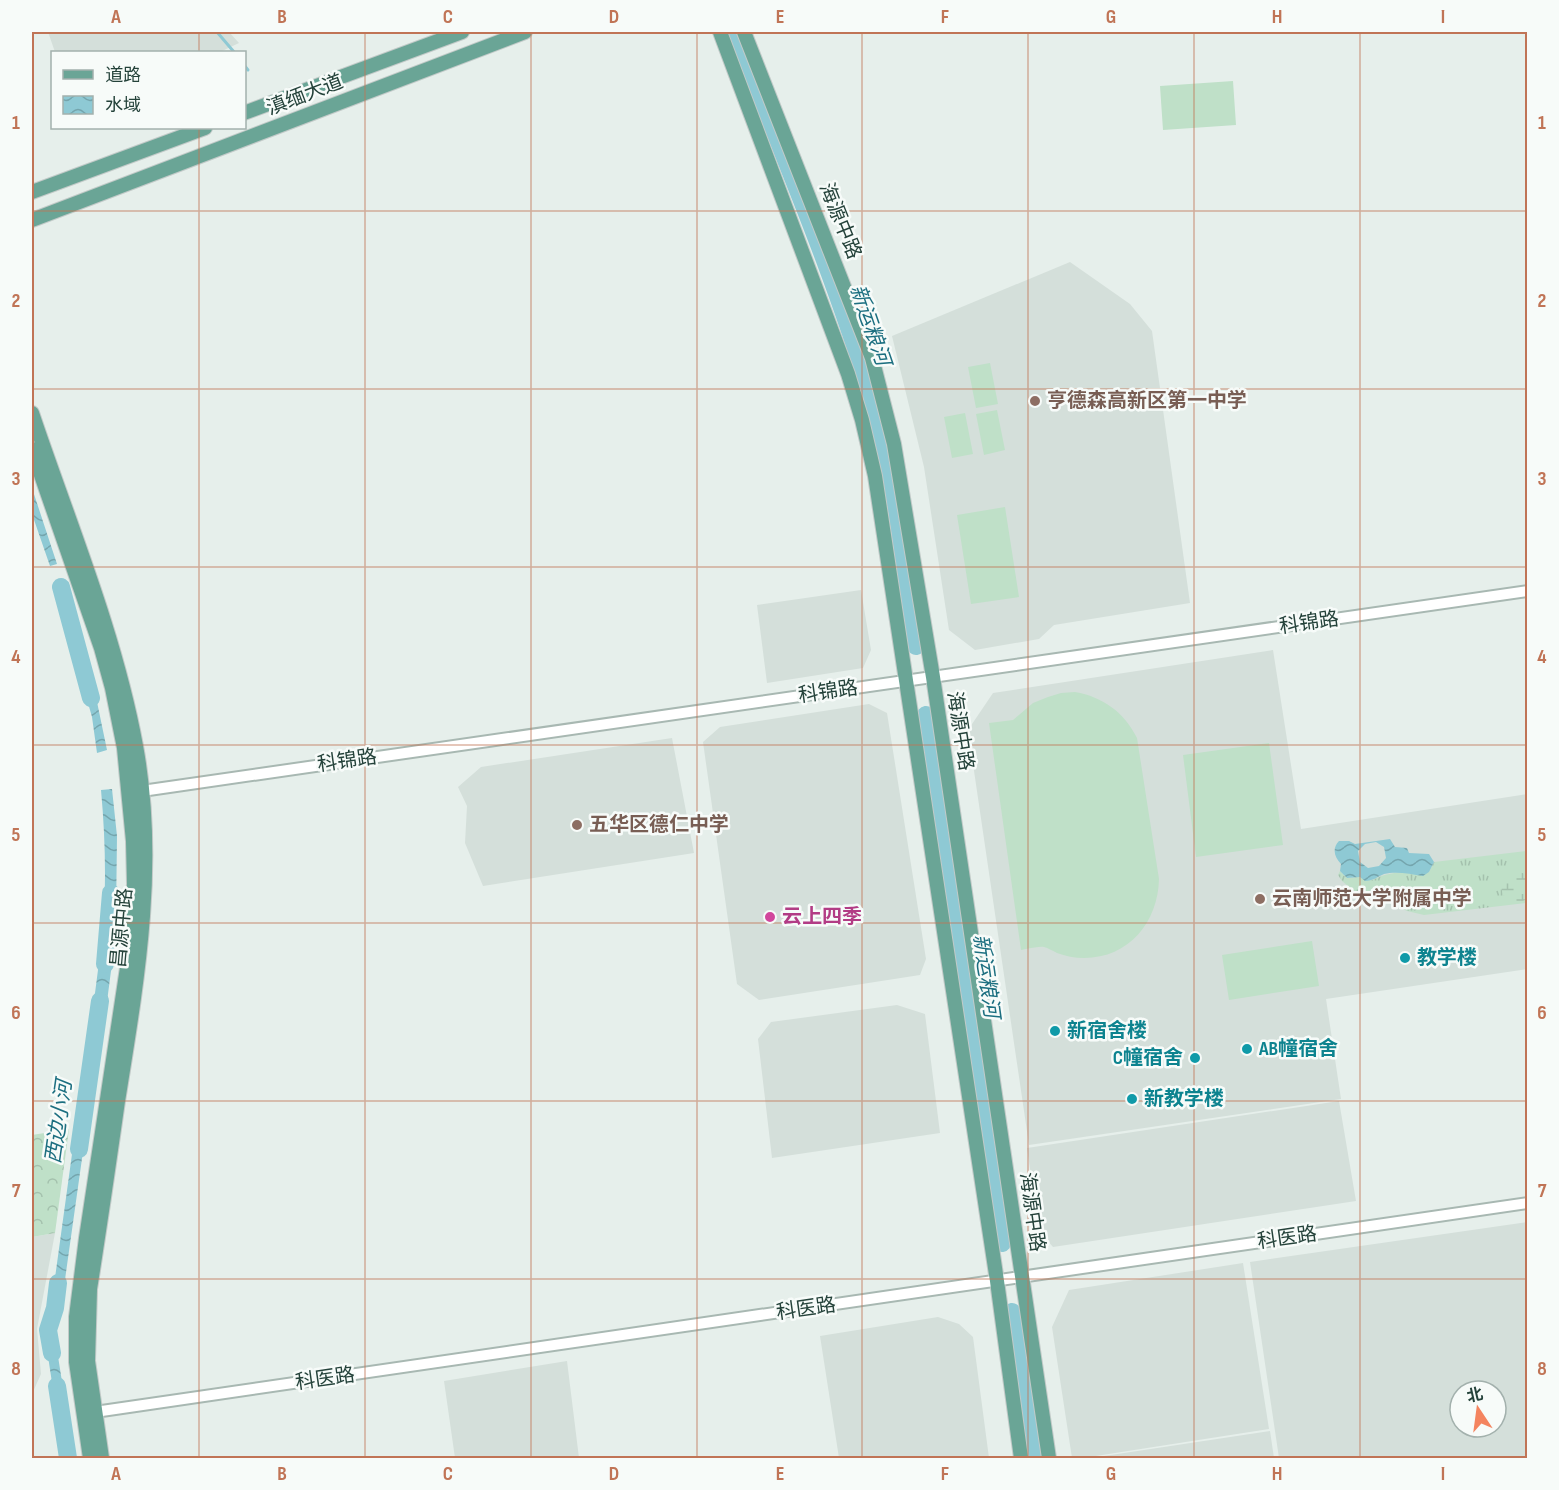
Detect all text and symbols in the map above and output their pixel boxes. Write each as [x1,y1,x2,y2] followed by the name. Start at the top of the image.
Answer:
[110,5,121,29] text: A
[277,5,287,29] text: B
[443,5,453,29] text: C
[609,5,619,29] text: D
[776,5,784,29] text: E
[941,5,949,29] text: F
[1106,5,1116,29] text: G
[1272,5,1282,29] text: H
[1441,5,1445,29] text: I
[51,51,246,129] legend
[105,65,141,86] text: 道路
[263,69,347,121] street label: 滇缅大道
[105,95,141,116] text: 水域
[12,111,20,135] text: 1
[1538,111,1546,135] text: 1
[814,179,866,263] street label: 海源中路
[845,281,897,373] water label: 新运粮河
[12,289,20,313] text: 2
[1538,289,1546,313] text: 2
[1047,389,1247,413] place label: 亨德森高新区第一中学
[1028,394,1042,408] marker: 亨德森高新区第一中学
[12,467,21,491] text: 3
[1538,467,1547,491] text: 3
[1278,607,1340,639] street label: 科锦路
[11,645,21,669] text: 4
[1537,645,1547,669] text: 4
[797,676,859,708] street label: 科锦路
[942,690,978,772] street label: 海源中路
[316,745,378,777] street label: 科锦路
[589,813,729,837] place label: 五华区德仁中学
[570,818,584,832] marker: 五华区德仁中学
[12,823,21,847] text: 5
[1538,823,1547,847] text: 5
[107,887,137,969] street label: 昌源中路
[1272,887,1472,911] place label: 云南师范大学附属中学
[1253,892,1267,906] marker: 云南师范大学附属中学
[782,905,862,929] place label: 云上四季
[763,910,777,924] marker: 云上四季
[968,933,1005,1023] water label: 新运粮河
[1417,946,1477,970] place label: 教学楼
[1398,951,1412,965] marker: 教学楼
[11,1001,21,1025] text: 6
[1537,1001,1547,1025] text: 6
[1067,1019,1147,1043] place label: 新宿舍楼
[1048,1024,1062,1038] marker: 新宿舍楼
[1258,1037,1338,1061] place label: AB幢宿舍
[1240,1042,1254,1056] marker: AB幢宿舍
[1113,1046,1183,1070] place label: C幢宿舍
[1188,1051,1202,1065] marker: C幢宿舍
[41,1075,78,1165] water label: 西边小河
[1144,1087,1224,1111] place label: 新教学楼
[1125,1092,1139,1106] marker: 新教学楼
[1015,1171,1049,1253] street label: 海源中路
[12,1179,21,1203] text: 7
[1538,1179,1547,1203] text: 7
[1256,1222,1318,1254] street label: 科医路
[775,1293,837,1325] street label: 科医路
[11,1357,21,1381] text: 8
[1537,1357,1547,1381] text: 8
[294,1363,356,1395] street label: 科医路
[1448,1379,1508,1439] north arrow
[1465,1385,1485,1407] text: 北
[110,1462,121,1486] text: A
[277,1462,287,1486] text: B
[443,1462,453,1486] text: C
[609,1462,619,1486] text: D
[776,1462,784,1486] text: E
[941,1462,949,1486] text: F
[1106,1462,1116,1486] text: G
[1272,1462,1282,1486] text: H
[1441,1462,1445,1486] text: I

